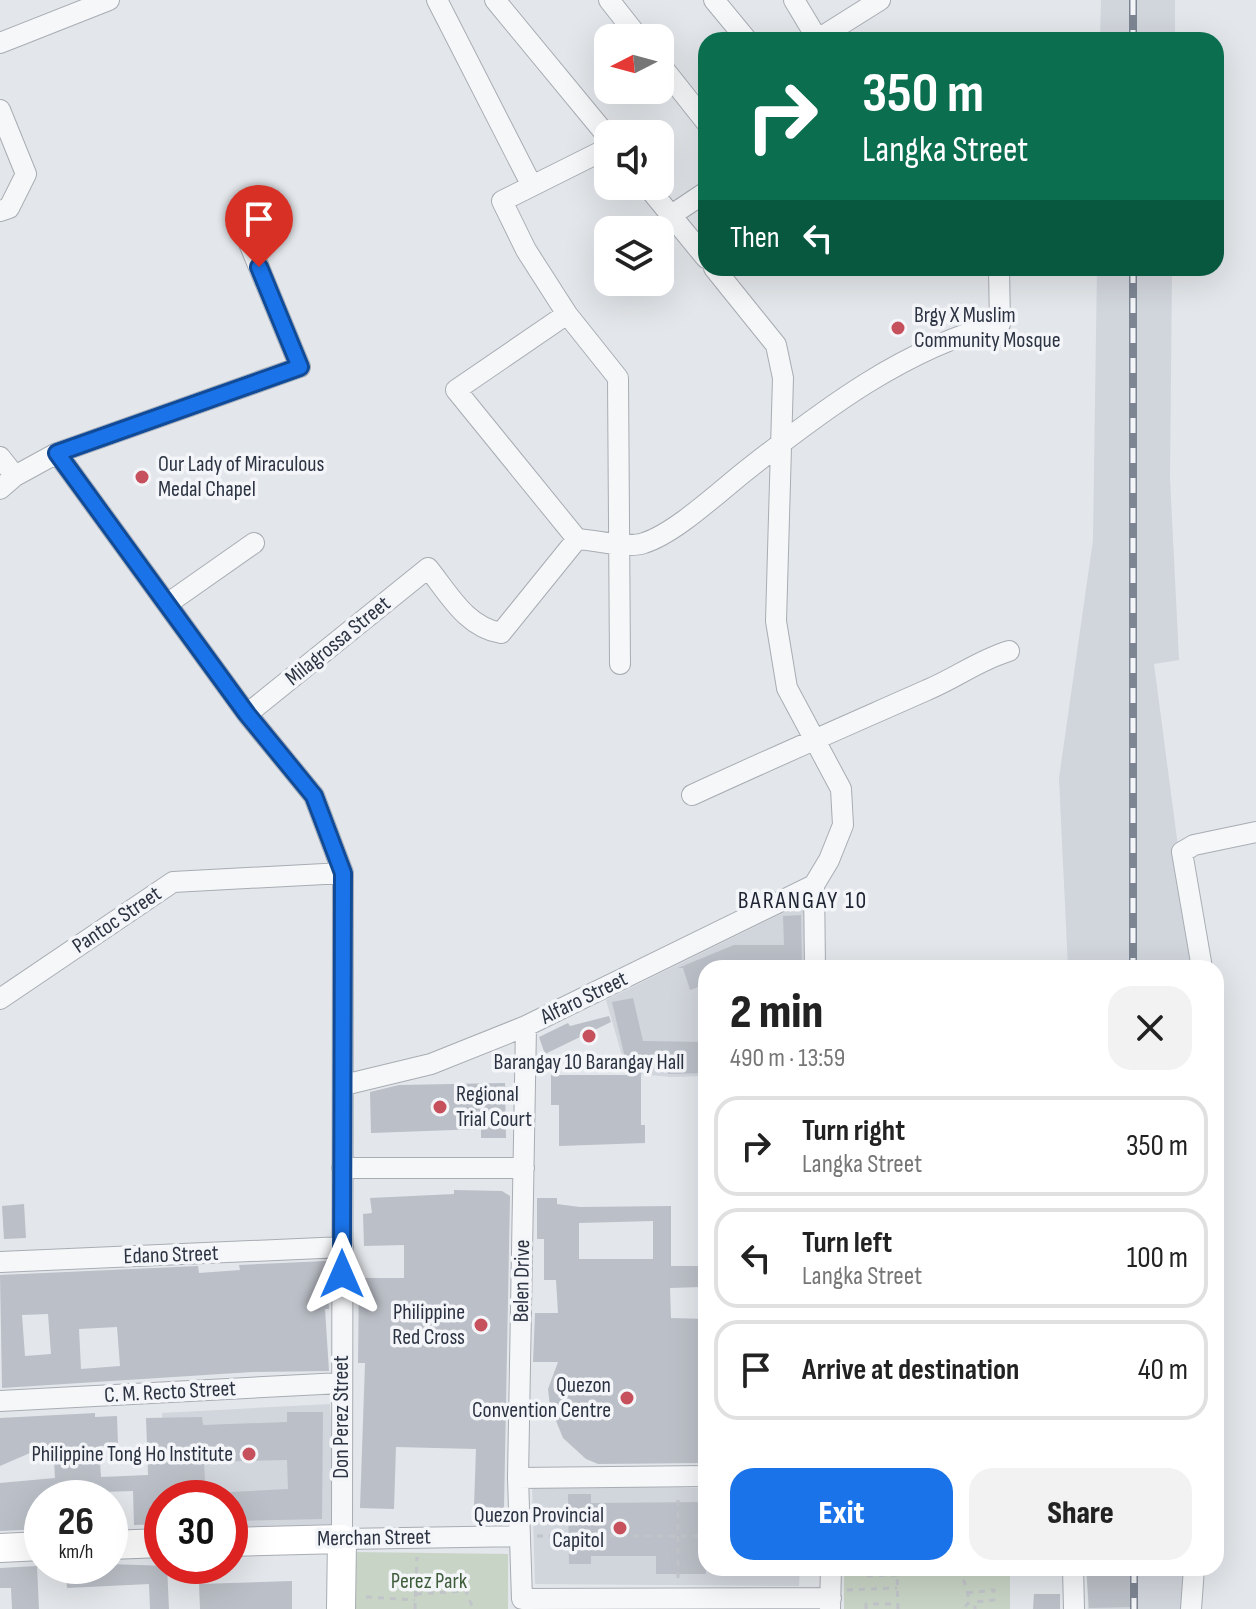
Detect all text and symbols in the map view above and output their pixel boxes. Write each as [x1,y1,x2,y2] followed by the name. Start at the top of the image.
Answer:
[594,24,674,104] north arrow
[594,24,674,296] map controls
[862,61,984,128] text: 350 m
[730,64,834,168] icon: right
[594,120,674,200] button: sound
[862,129,1028,172] text: Langka Street
[225,185,293,267] pin
[237,197,281,241] icon: arrive
[594,216,674,296] button: layers
[796,216,840,260] icon: left
[730,220,780,256] text: Then
[914,302,1061,354] place label: Brgy X Muslim Community Mosque
[889,319,907,337] marker: Brgy X Muslim Community Mosque
[158,451,325,503] place label: Our Lady of Miraculous Medal Chapel
[133,468,151,486] marker: Our Lady of Miraculous Medal Chapel
[280,590,396,692] street label: Milagrossa Street
[67,880,167,960] street label: Pantoc Street
[738,886,868,915] district label: BARANGAY 10
[535,965,632,1031] street label: Alfaro Street
[730,984,823,1041] text: 2 min
[1108,986,1192,1070] button: close
[580,1027,598,1045] marker: Barangay 10 Barangay Hall
[730,1043,845,1074] text: 490 m · 13:59
[494,1049,684,1076] place label: Barangay 10 Barangay Hall
[456,1081,532,1133] place label: Regional Trial Court
[431,1098,449,1116] marker: Regional Trial Court
[802,1113,905,1149] text: Turn right
[734,1124,778,1168] icon: right
[1126,1128,1188,1164] text: 350 m
[802,1149,922,1180] text: Langka Street
[802,1225,892,1261] text: Turn left
[300,1232,384,1316] position arrow
[734,1236,778,1280] icon: left
[508,1239,536,1323] street label: Belen Drive
[123,1240,219,1270] street label: Edano Street
[1127,1240,1188,1276] text: 100 m
[802,1261,922,1292] text: Langka Street
[392,1299,465,1351] place label: Philippine Red Cross
[472,1316,490,1334] marker: Philippine Red Cross
[734,1348,778,1392] icon: arrive
[802,1352,1019,1388] text: Arrive at destination
[1138,1352,1188,1388] text: 40 m
[328,1355,355,1479] street label: Don Perez Street
[472,1372,611,1424] place label: Quezon Convention Centre
[103,1375,237,1409] street label: C. M. Recto Street
[618,1389,636,1407] marker: Quezon Convention Centre
[32,1441,233,1468] place label: Philippine Tong Ho Institute
[240,1445,258,1463] marker: Philippine Tong Ho Institute
[730,1468,953,1560] button: Exit
[969,1468,1192,1560] button: Share
[144,1480,248,1584] speed limit sign: 30
[58,1498,94,1546] text: 26
[474,1502,604,1554] place label: Quezon Provincial Capitol
[611,1519,629,1537] marker: Quezon Provincial Capitol
[317,1524,431,1552] street label: Merchan Street
[59,1540,93,1564] text: km/h
[391,1568,468,1595] park label: Perez Park

